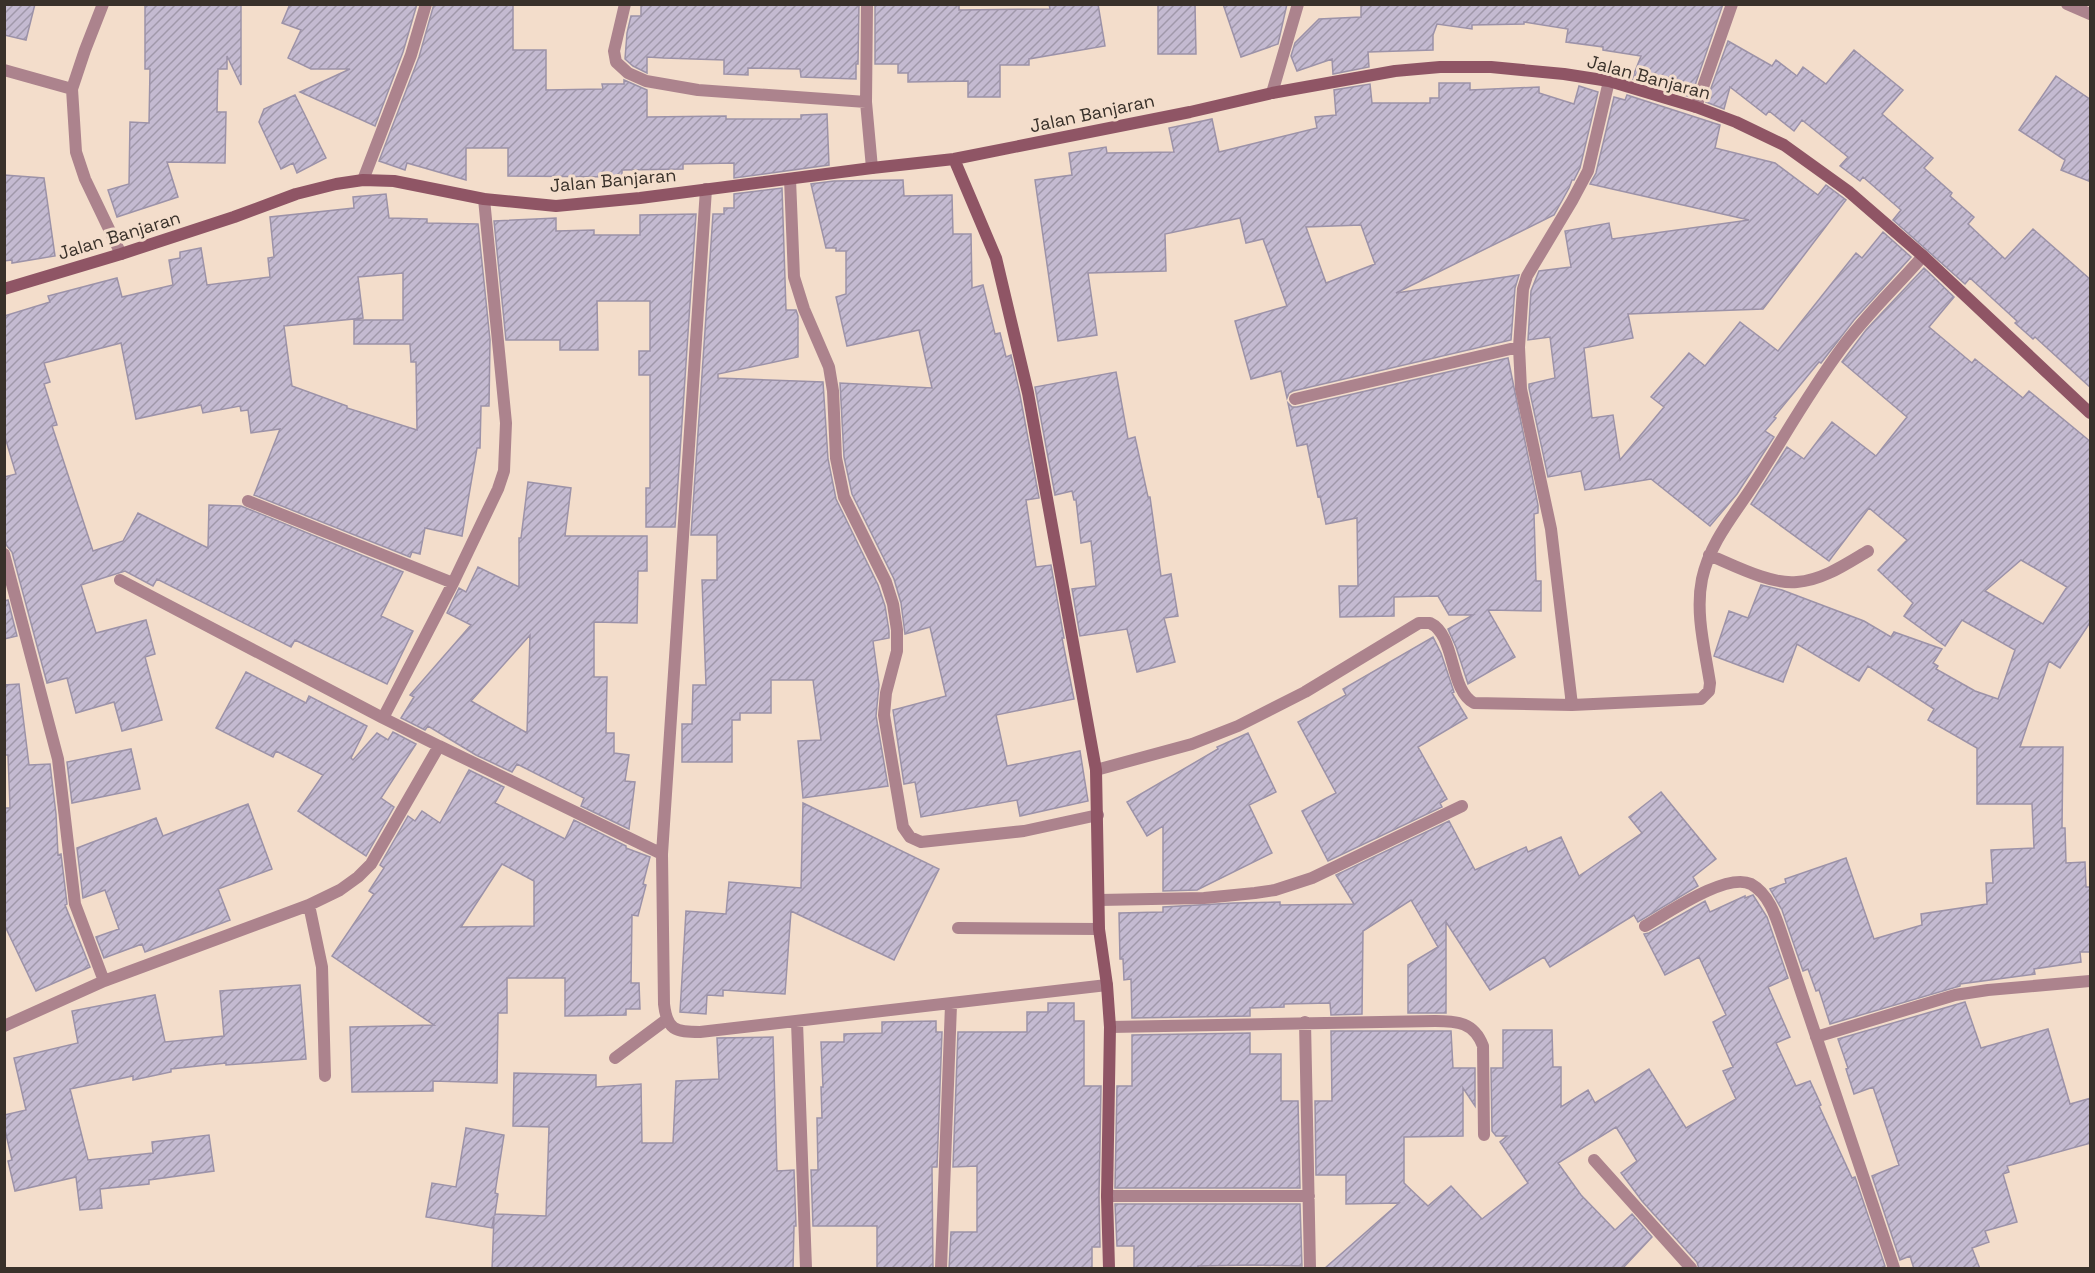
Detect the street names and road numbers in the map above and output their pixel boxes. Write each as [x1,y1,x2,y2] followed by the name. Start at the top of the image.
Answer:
[1585,49,1713,105] street label: Jalan Banjaran
[1028,89,1156,137] street label: Jalan Banjaran
[549,163,677,197] street label: Jalan Banjaran
[55,205,183,265] street label: Jalan Banjaran

